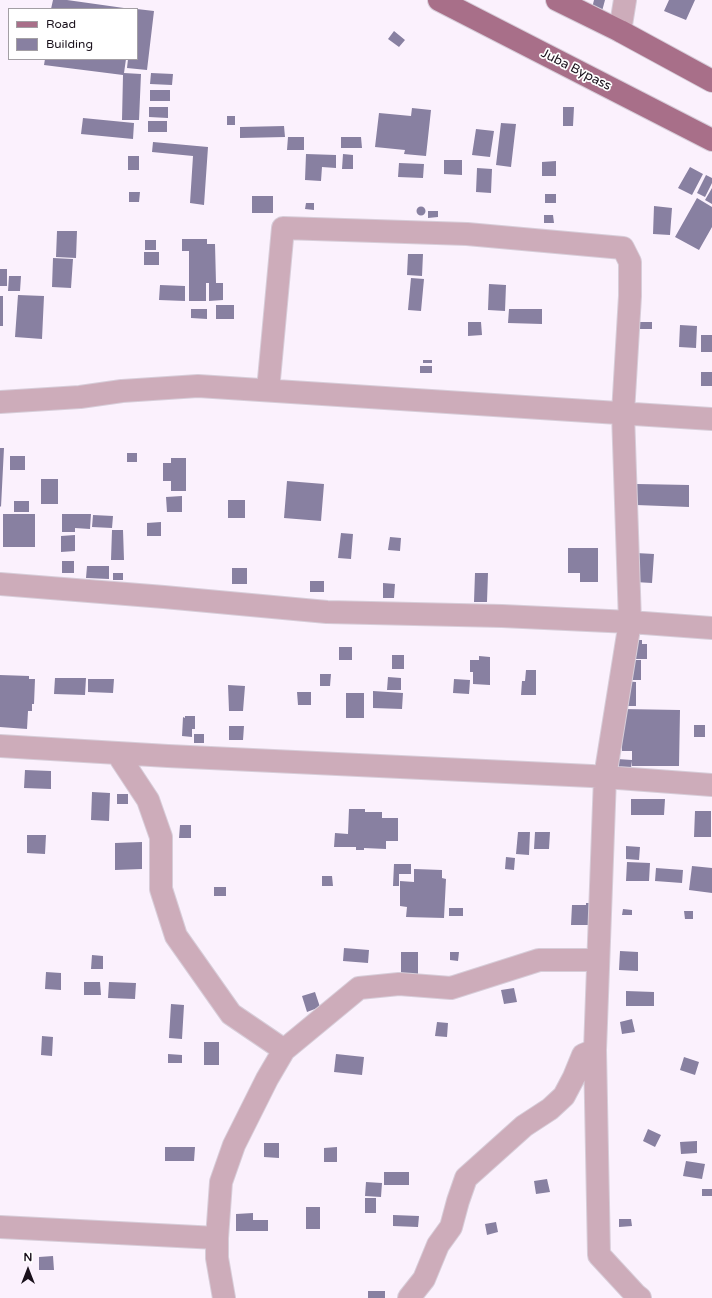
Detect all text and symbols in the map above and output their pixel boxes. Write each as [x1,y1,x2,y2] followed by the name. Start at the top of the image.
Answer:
[8,8,138,60] legend
[46,17,76,31] text: Road
[46,37,93,51] text: Building
[538,46,614,94] street label: Juba Bypass
[8,1250,48,1290] north arrow
[24,1251,32,1264] text: N

